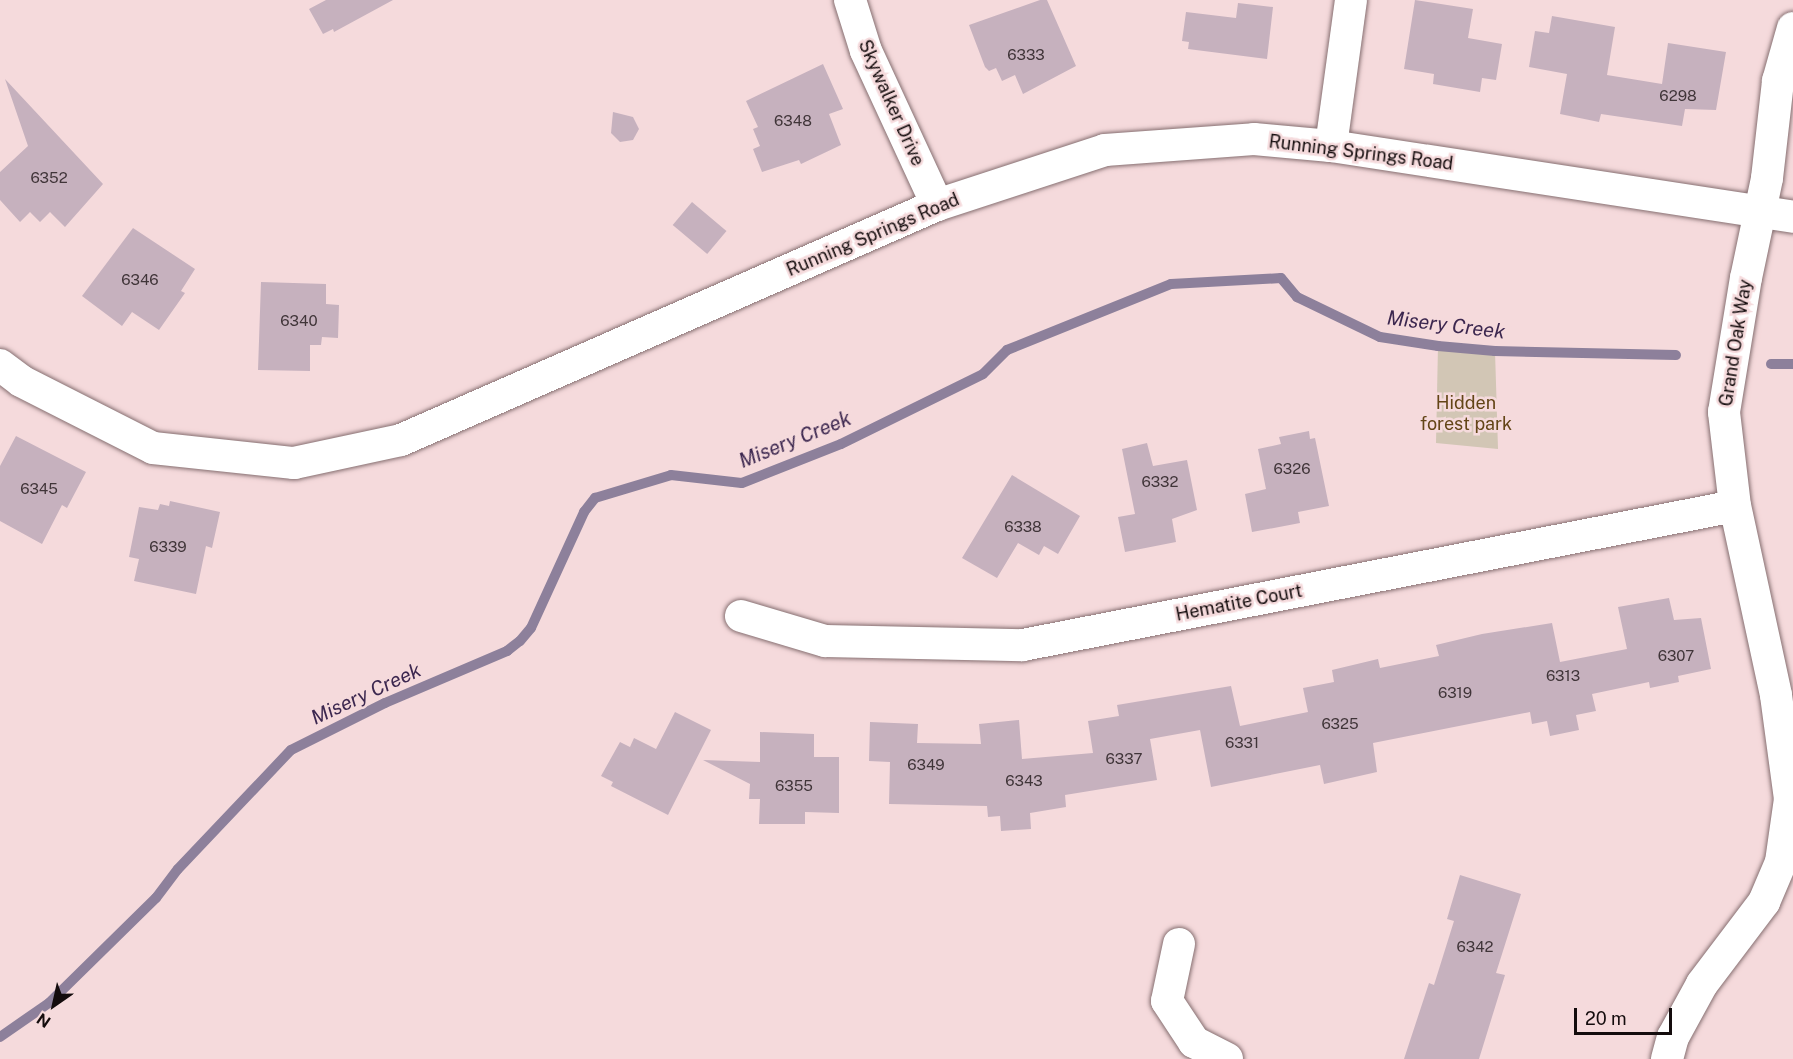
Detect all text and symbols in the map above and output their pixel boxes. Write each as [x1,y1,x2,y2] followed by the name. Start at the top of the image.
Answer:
[854,37,928,169] street label: Skywalker Drive
[1007,46,1045,64] house number: 6333
[1659,87,1697,105] house number: 6298
[774,112,812,130] house number: 6348
[1268,131,1454,175] street label: Running Springs Road
[30,169,68,187] house number: 6352
[783,189,963,281] street label: Running Springs Road
[121,271,159,289] house number: 6346
[1715,278,1757,408] street label: Grand Oak Way
[1386,306,1506,344] water label: Misery Creek
[280,312,318,330] house number: 6340
[1420,393,1512,436] park label: Hidden forest park
[735,407,855,473] water label: Misery Creek
[1274,460,1310,478] house number: 6326
[1142,473,1178,491] house number: 6332
[20,480,58,498] house number: 6345
[1004,518,1042,536] house number: 6338
[149,538,187,556] house number: 6339
[1174,580,1304,626] street label: Hematite Court
[1658,647,1694,665] house number: 6307
[307,658,425,730] water label: Misery Creek
[1546,667,1580,685] house number: 6313
[1438,684,1472,702] house number: 6319
[1321,715,1359,733] house number: 6325
[1225,734,1259,752] house number: 6331
[1106,750,1142,768] house number: 6337
[907,756,945,774] house number: 6349
[1005,772,1043,790] house number: 6343
[775,777,813,795] house number: 6355
[1456,938,1494,956] house number: 6342
[24,975,84,1035] north arrow
[1577,996,1674,1034] scale bar
[1585,1008,1627,1029] text: 20 m
[33,1009,54,1032] text: N

